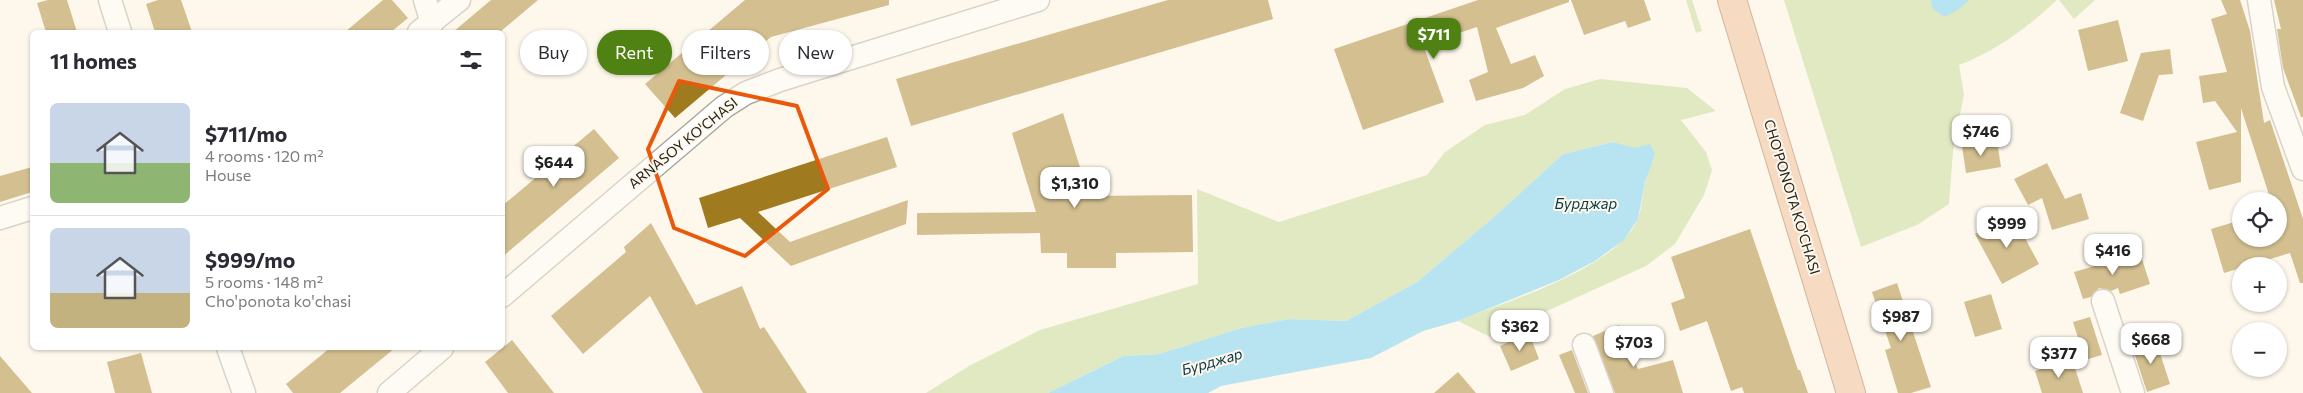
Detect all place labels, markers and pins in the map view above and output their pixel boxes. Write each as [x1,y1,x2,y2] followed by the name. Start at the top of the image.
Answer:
[1404,18,1464,60] pin: $711
[1951,114,2011,157] pin: $746
[524,146,584,188] pin: $644
[1034,166,1116,209] pin: $1,310
[1977,206,2037,249] pin: $999
[2083,234,2143,276] pin: $416
[1871,300,1931,342] pin: $987
[1490,310,1550,352] pin: $362
[2121,322,2181,365] pin: $668
[1604,326,1664,368] pin: $703
[2029,336,2089,379] pin: $377

